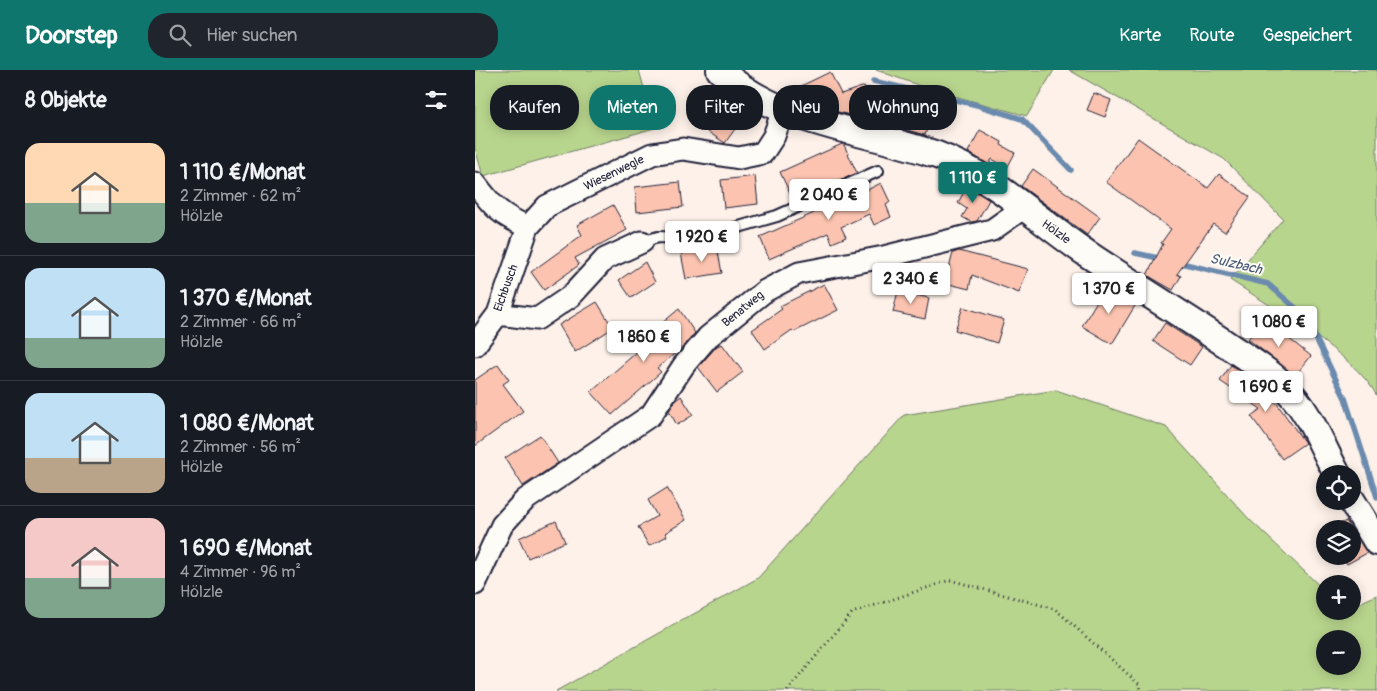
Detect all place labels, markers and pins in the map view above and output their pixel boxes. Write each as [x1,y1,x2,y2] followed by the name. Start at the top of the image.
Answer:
[927,162,1019,204] pin: 1 110 €
[783,178,875,221] pin: 2 040 €
[656,220,748,263] pin: 1 920 €
[865,262,957,305] pin: 2 340 €
[1063,272,1155,315] pin: 1 370 €
[1233,306,1325,348] pin: 1 080 €
[598,320,690,363] pin: 1 860 €
[1220,370,1312,413] pin: 1 690 €

